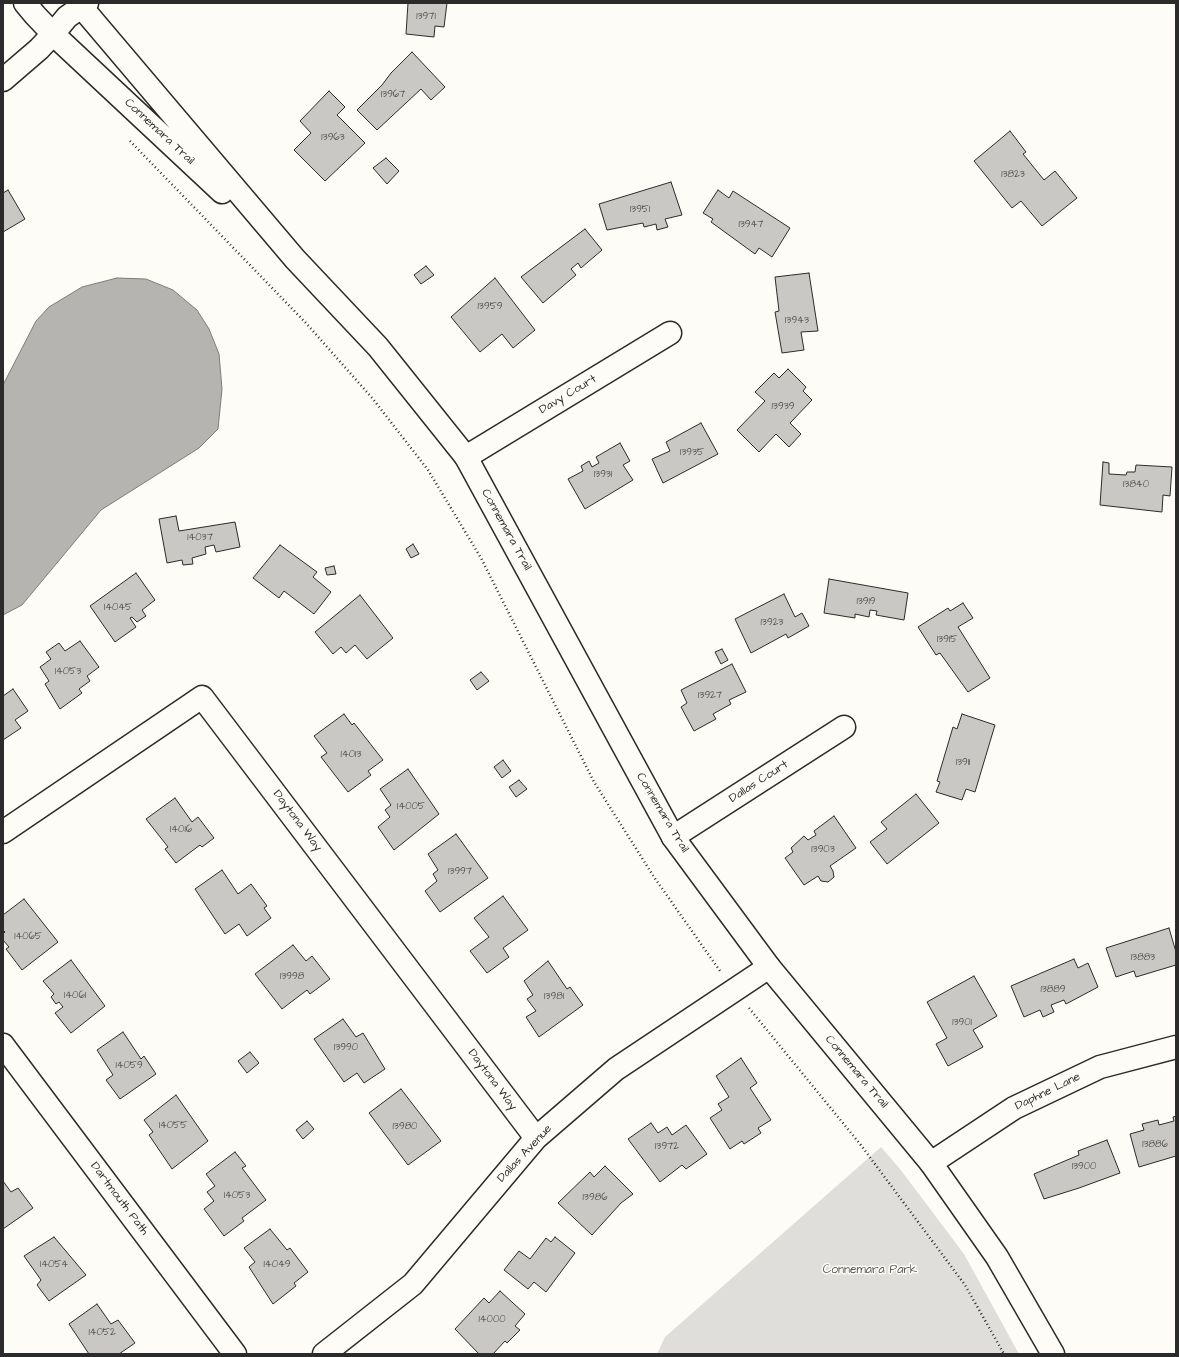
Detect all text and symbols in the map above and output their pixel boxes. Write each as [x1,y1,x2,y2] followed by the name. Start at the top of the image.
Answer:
[416,11,436,23] house number: 13971
[381,89,405,101] house number: 13967
[121,96,197,168] street label: Connemara Trail
[321,132,345,144] house number: 13963
[1001,169,1025,181] house number: 13823
[630,204,650,216] house number: 13951
[738,219,764,231] house number: 13947
[478,301,502,313] house number: 13959
[785,315,809,327] house number: 13943
[537,372,599,418] street label: Davy Court
[772,401,794,413] house number: 13939
[680,447,704,459] house number: 13935
[594,469,612,481] house number: 13931
[1123,479,1149,491] house number: 13840
[478,487,534,573] street label: Connemara Trail
[187,532,213,544] house number: 14037
[856,596,876,608] house number: 13919
[104,602,132,614] house number: 14045
[761,617,783,629] house number: 13923
[937,634,957,646] house number: 13915
[55,666,81,678] house number: 14053
[698,690,722,702] house number: 13927
[341,749,361,761] house number: 14013
[956,757,970,769] house number: 13911
[727,758,791,806] street label: Dallas Court
[632,770,692,856] street label: Connemara Trail
[269,788,325,854] street label: Daytona Way
[397,801,425,813] house number: 14005
[170,824,192,836] house number: 14016
[811,844,835,856] house number: 13903
[448,866,472,878] house number: 13997
[14,931,42,943] house number: 14065
[1131,952,1155,964] house number: 13883
[280,971,304,983] house number: 13998
[1040,984,1066,996] house number: 13889
[64,990,86,1002] house number: 14061
[544,991,564,1003] house number: 13981
[952,1017,972,1029] house number: 13901
[821,1033,891,1111] street label: Connemara Trail
[334,1042,358,1054] house number: 13990
[464,1047,520,1113] street label: Daytona Way
[115,1060,143,1072] house number: 14059
[1013,1070,1083,1114] street label: Daphne Lane
[159,1120,187,1132] house number: 14055
[393,1121,417,1133] house number: 13980
[495,1122,555,1186] street label: Dallas Avenue
[1142,1139,1168,1151] house number: 13886
[655,1141,679,1153] house number: 13972
[87,1160,151,1238] street label: Dartmouth Path
[1072,1161,1096,1173] house number: 13900
[224,1190,250,1202] house number: 14053
[583,1192,607,1204] house number: 13986
[40,1259,68,1271] house number: 14054
[264,1259,290,1271] house number: 14049
[823,1263,917,1277] park label: Connemara Park
[478,1314,506,1326] house number: 14000
[88,1327,116,1339] house number: 14052

